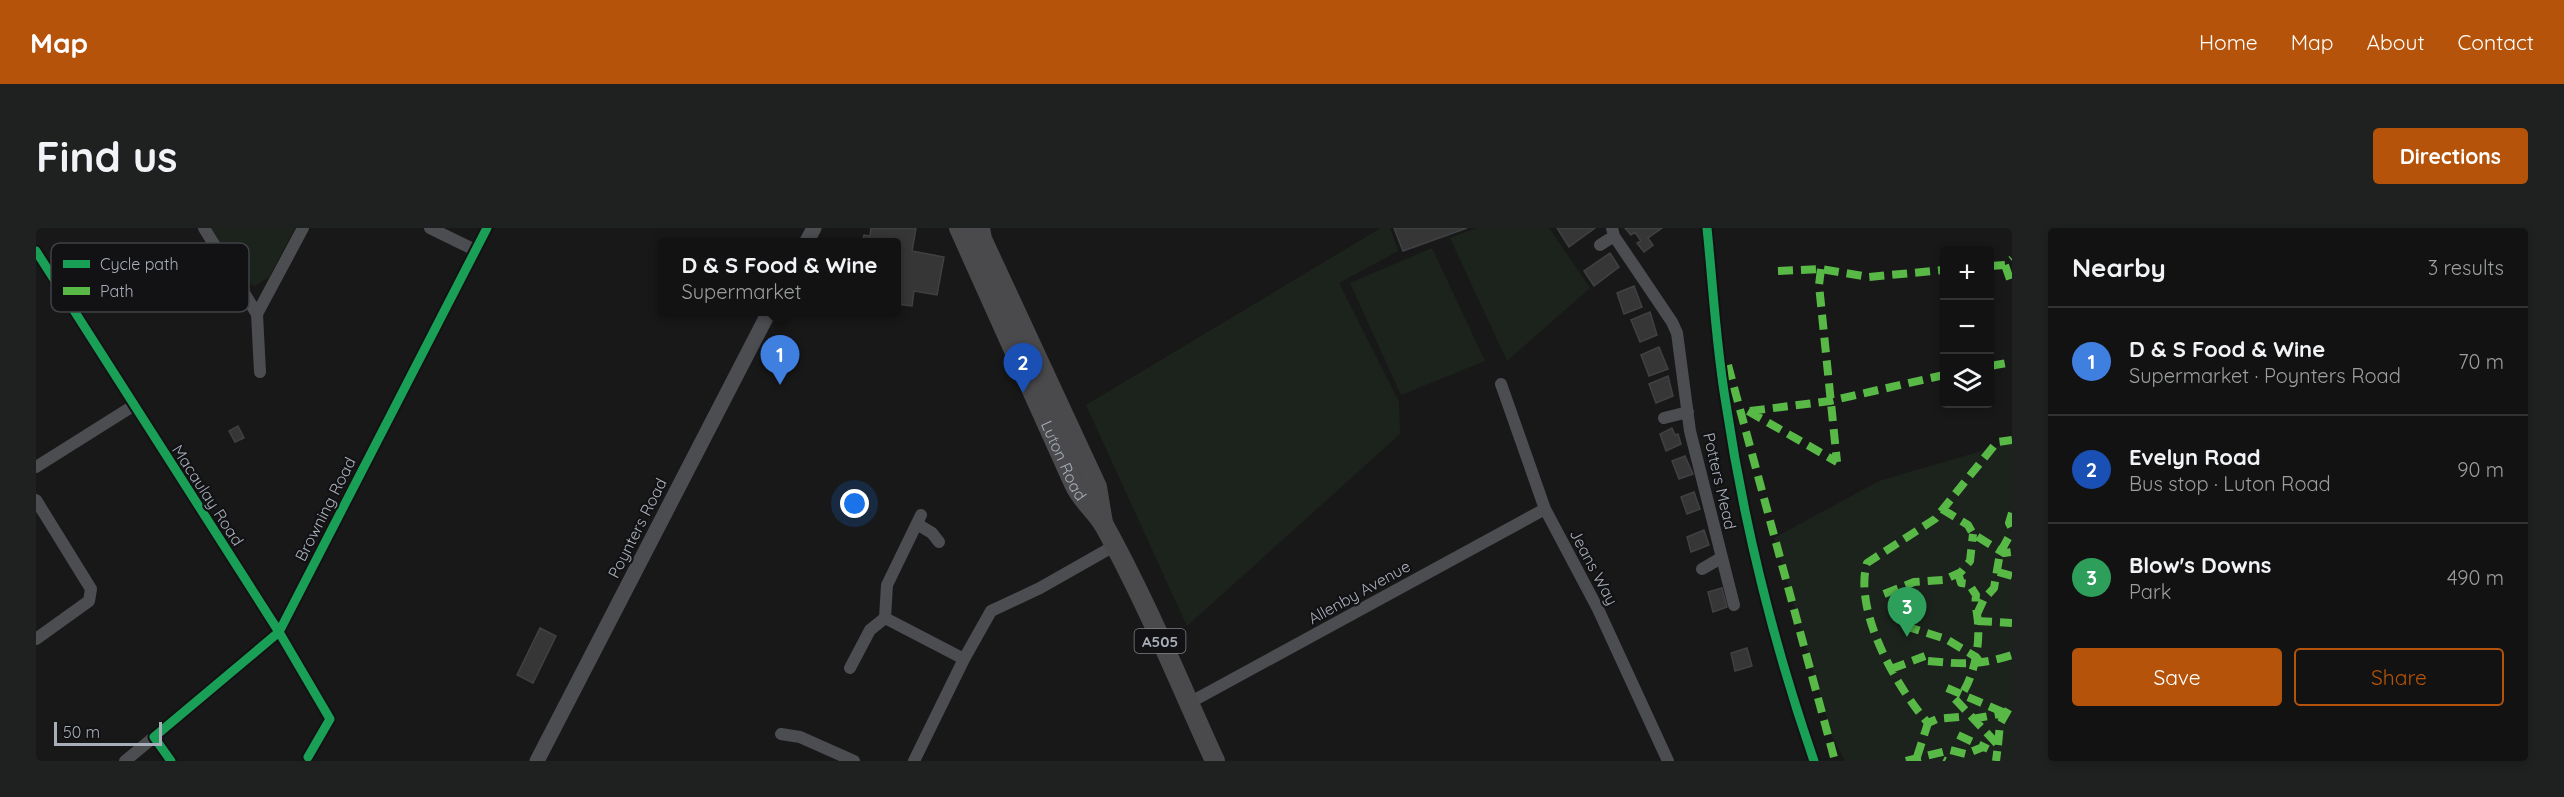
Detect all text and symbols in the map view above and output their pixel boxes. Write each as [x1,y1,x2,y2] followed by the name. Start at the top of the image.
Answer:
[30,25,88,60] text: Map
[2199,29,2258,55] text: Home
[2291,29,2334,55] text: Map
[2367,29,2425,55] text: About
[2458,29,2534,55] text: Contact
[2373,128,2528,184] button: Directions
[36,130,178,183] text: Find us
[658,238,901,316] popup
[51,243,249,312] legend
[1940,246,1994,408] map controls
[1940,246,1994,300] button: +
[681,251,878,279] text: D & S Food & Wine
[2072,251,2166,284] text: Nearby
[100,254,179,274] text: Cycle path
[2428,255,2504,280] text: 3 results
[681,279,802,304] text: Supermarket
[100,281,134,301] text: Path
[1940,300,1994,354] button: −
[2129,335,2325,363] text: D & S Food & Wine
[760,336,800,385] pin: 1
[1004,344,1042,393] pin: 2
[2088,349,2095,374] text: 1
[2458,349,2504,374] text: 70 m
[1940,354,1994,408] button: layers
[2129,363,2401,388] text: Supermarket · Poynters Road
[1037,417,1091,505] street label: Luton Road
[1699,431,1741,531] street label: Potters Mead
[168,441,248,549] street label: Macaulay Road
[2129,443,2261,471] text: Evelyn Road
[290,454,360,564] street label: Browning Road
[2086,457,2097,482] text: 2
[2457,457,2504,482] text: 90 m
[2129,471,2331,496] text: Bus stop · Luton Road
[603,475,671,581] street label: Poynters Road
[840,489,869,518] your location
[1566,526,1622,608] street label: Jeans Way
[2129,551,2271,579] text: Blow's Downs
[1304,556,1414,628] street label: Allenby Avenue
[2086,565,2097,590] text: 3
[2447,565,2504,590] text: 490 m
[2129,579,2171,604] text: Park
[1888,588,1926,637] pin: 3
[1134,629,1186,653] road number: A505
[2072,648,2282,706] button: Save
[2294,648,2504,706] button: Share
[54,719,162,746] scale bar
[63,722,100,742] text: 50 m

